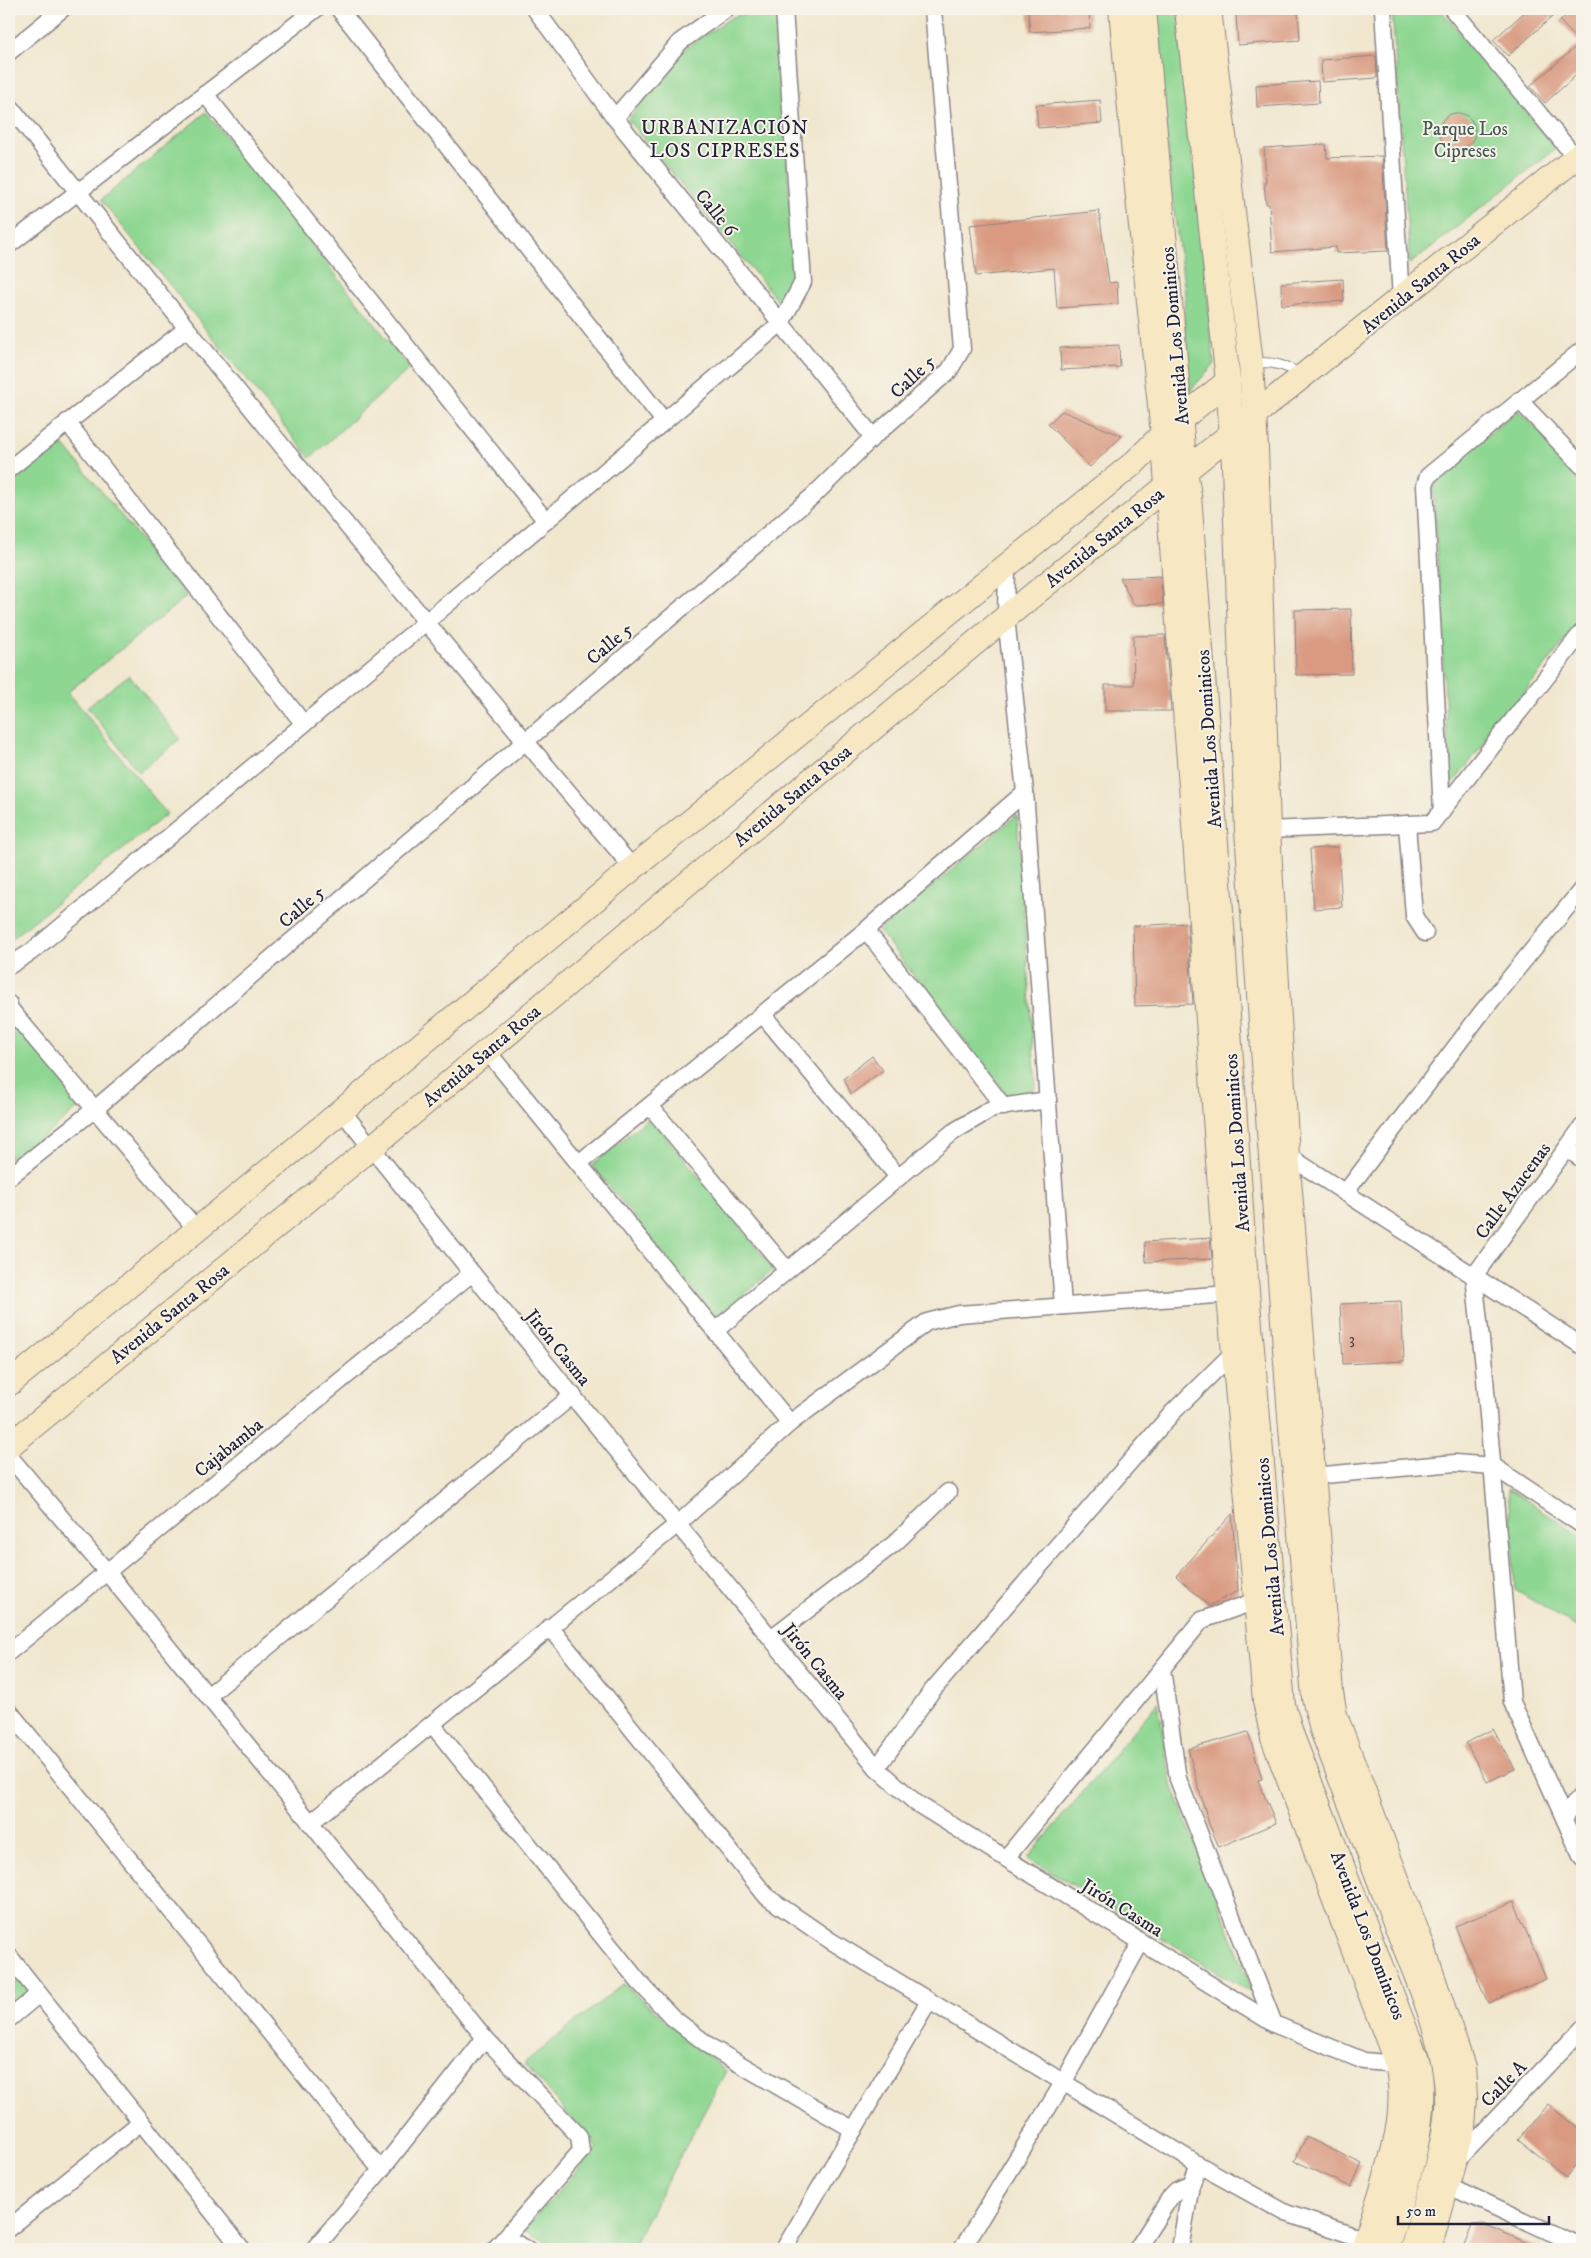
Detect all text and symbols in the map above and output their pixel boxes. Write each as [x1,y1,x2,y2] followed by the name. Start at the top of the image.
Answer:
[641,115,809,164] district label: URBANIZACIÓN LOS CIPRESES
[1422,118,1508,163] park label: Parque Los Cipreses
[690,185,742,242] street label: Calle 6
[1357,229,1485,339] street label: Avenida Santa Rosa
[1156,246,1195,426] street label: Avenida Los Dominicos
[886,350,941,404] street label: Calle 5
[1041,483,1169,593] street label: Avenida Santa Rosa
[582,618,638,670] street label: Calle 5
[1192,649,1227,829] street label: Avenida Los Dominicos
[729,740,857,852] street label: Avenida Santa Rosa
[274,881,330,933] street label: Calle 5
[418,1000,546,1112] street label: Avenida Santa Rosa
[1220,1053,1255,1233] street label: Avenida Los Dominicos
[1470,1138,1556,1244] street label: Calle Azucenas
[106,1259,234,1369] street label: Avenida Santa Rosa
[519,1303,596,1391] street label: Jirón Casma
[1349,1329,1355,1349] house number: 3
[190,1414,268,1483] street label: Cajabamba
[1251,1457,1290,1637] street label: Avenida Los Dominicos
[776,1617,853,1705] street label: Jirón Casma
[1325,1848,1410,2023] street label: Avenida Los Dominicos
[1075,1873,1167,1942] street label: Jirón Casma
[1476,2055,1532,2112] street label: Calle A
[1398,2193,1550,2225] scale bar
[1406,2202,1436,2221] text: 50 m

